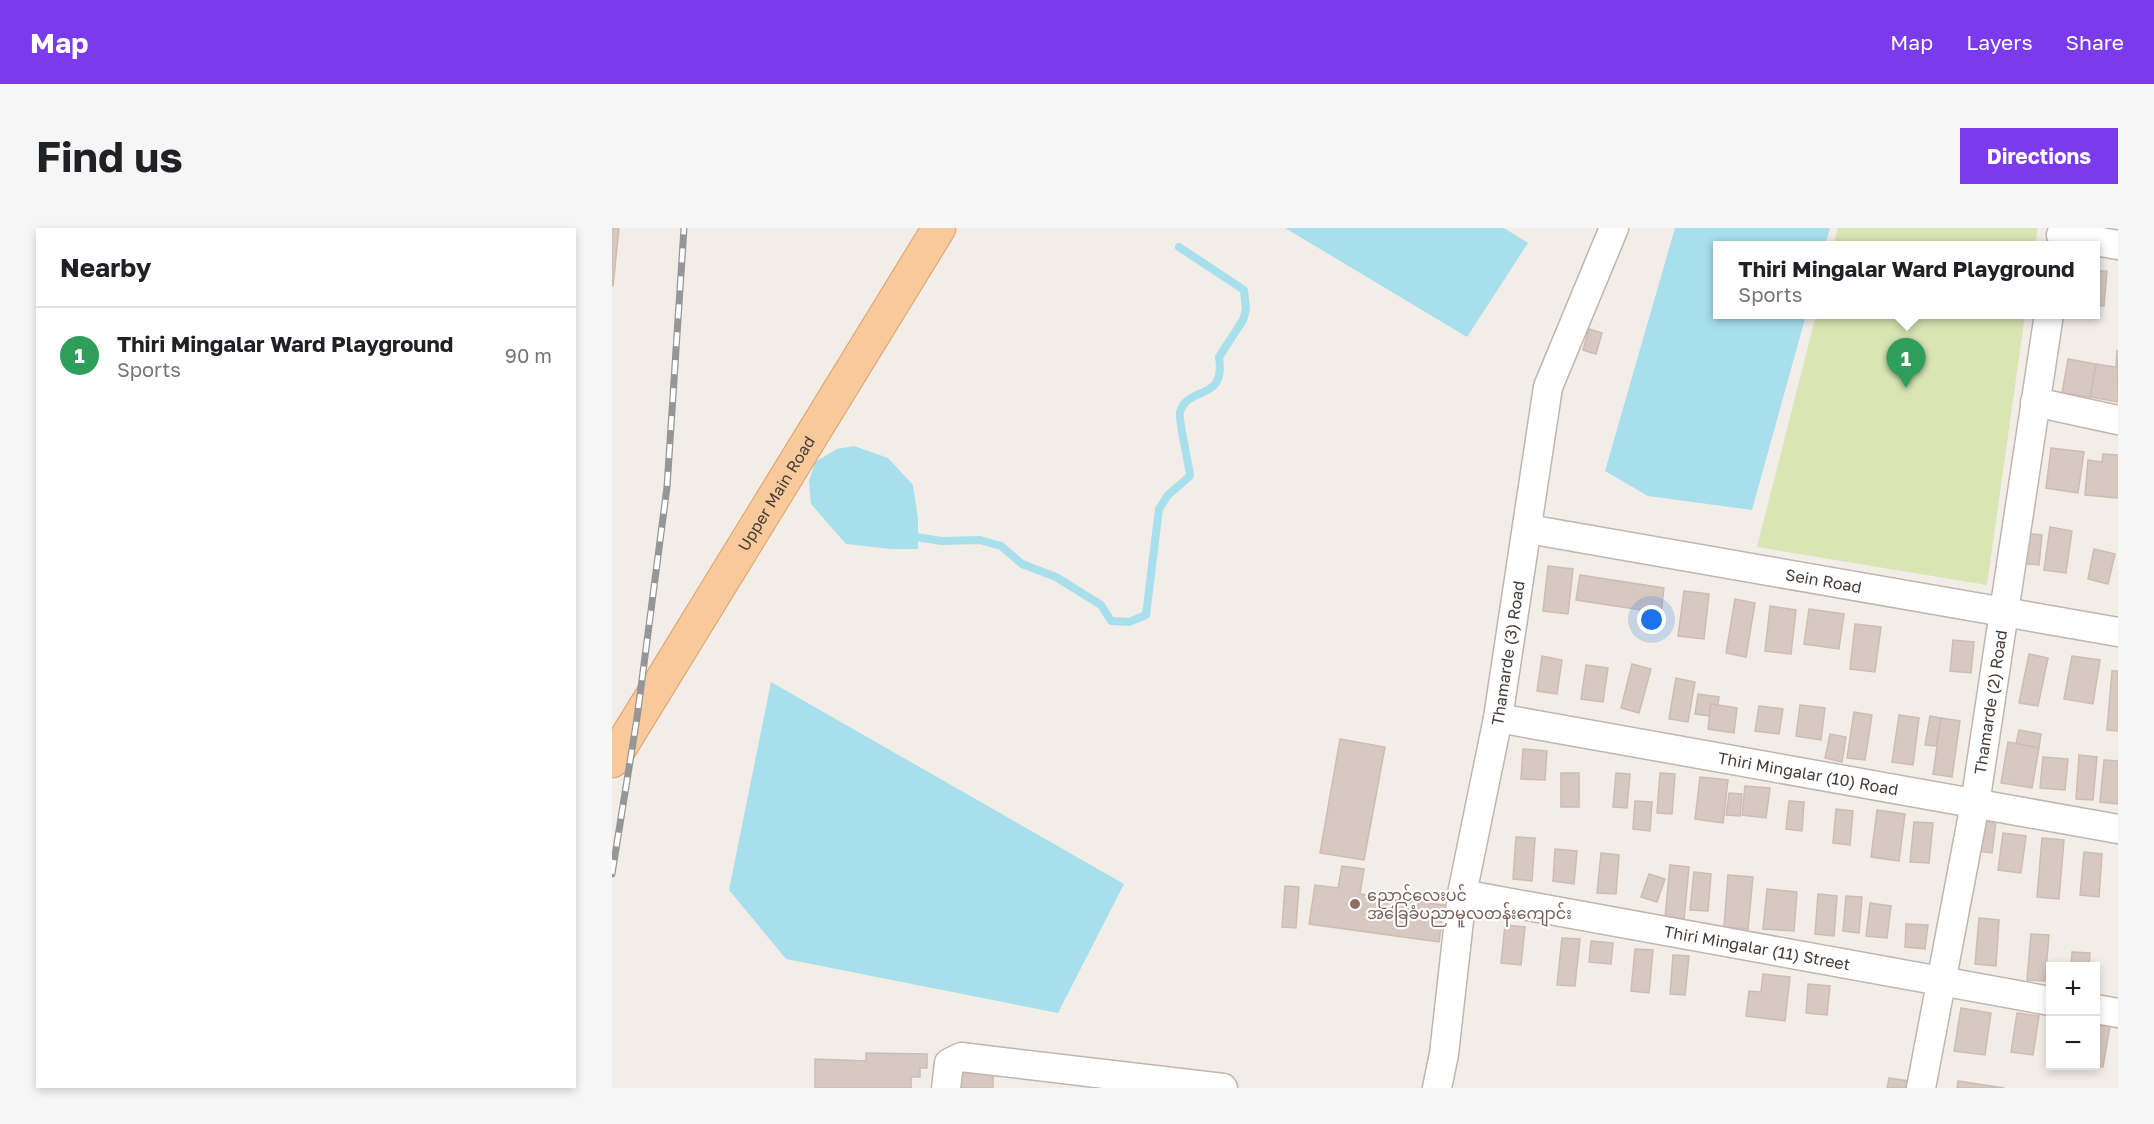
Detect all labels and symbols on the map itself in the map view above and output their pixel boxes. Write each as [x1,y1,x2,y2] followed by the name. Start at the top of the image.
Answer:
[1886,338,1926,388] pin: 1
[733,432,819,554] street label: Upper Main Road
[1784,564,1863,597] street label: Sein Road
[1487,579,1529,727] street label: Thamarde (3) Road
[1637,605,1666,634] your location
[1970,629,2011,776] street label: Thamarde (2) Road
[1716,748,1900,799] street label: Thiri Mingalar (10) Road
[1367,884,1572,928] place label: ညောင်လေးပင် အခြေခံပညာမူလတန်းကျောင်း
[1348,897,1362,911] marker: ညောင်လေးပင် အခြေခံပညာမူလတန်းကျောင်း
[1662,921,1852,974] street label: Thiri Mingalar (11) Street

